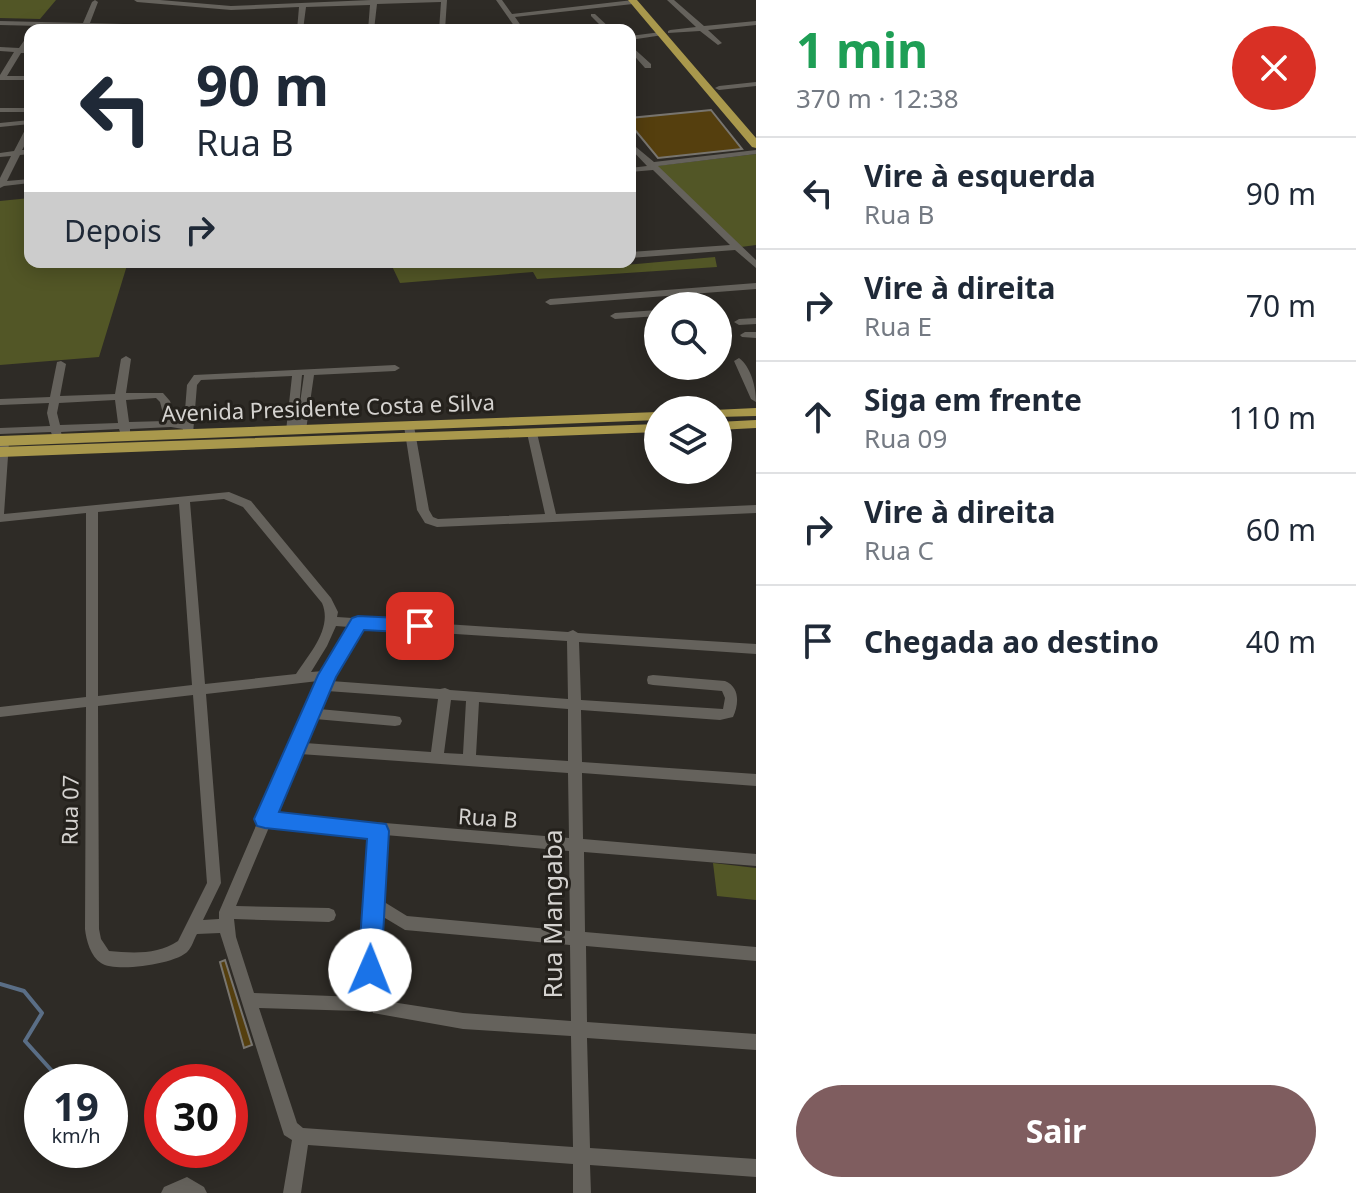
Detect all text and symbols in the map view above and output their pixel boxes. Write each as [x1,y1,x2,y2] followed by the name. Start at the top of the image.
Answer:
[796,17,928,82] text: 1 min
[1232,26,1316,110] button: close
[196,46,329,122] text: 90 m
[64,56,168,160] icon: left
[796,80,959,116] text: 370 m · 12:38
[196,118,294,167] text: Rua B
[864,155,1096,196] text: Vire à esquerda
[796,171,840,215] icon: left
[1246,173,1316,214] text: 90 m
[864,196,935,232] text: Rua B
[178,208,222,252] icon: right
[64,210,162,251] text: Depois
[864,267,1055,308] text: Vire à direita
[796,283,840,327] icon: right
[1246,285,1316,326] text: 70 m
[644,292,732,484] map controls
[644,292,732,380] button: search
[864,308,932,344] text: Rua E
[864,379,1082,420] text: Siga em frente
[161,386,495,428] street label: Avenida Presidente Costa e Silva
[796,395,840,439] icon: ahead
[644,396,732,484] button: layers
[1229,397,1316,438] text: 110 m
[864,420,947,456] text: Rua 09
[864,491,1055,532] text: Vire à direita
[796,507,840,551] icon: right
[1246,509,1316,550] text: 60 m
[864,532,934,568] text: Rua C
[386,592,454,660] pin
[398,604,442,648] icon: arrive
[796,619,840,663] icon: arrive
[864,621,1159,662] text: Chegada ao destino
[1246,621,1316,662] text: 40 m
[53,774,85,846] street label: Rua 07
[457,800,519,834] street label: Rua B
[534,830,570,998] street label: Rua Mangaba
[328,928,412,1012] position arrow
[144,1064,248,1168] speed limit sign: 30
[53,1078,99,1133] text: 19
[796,1085,1316,1177] button: Sair
[51,1122,101,1149] text: km/h

